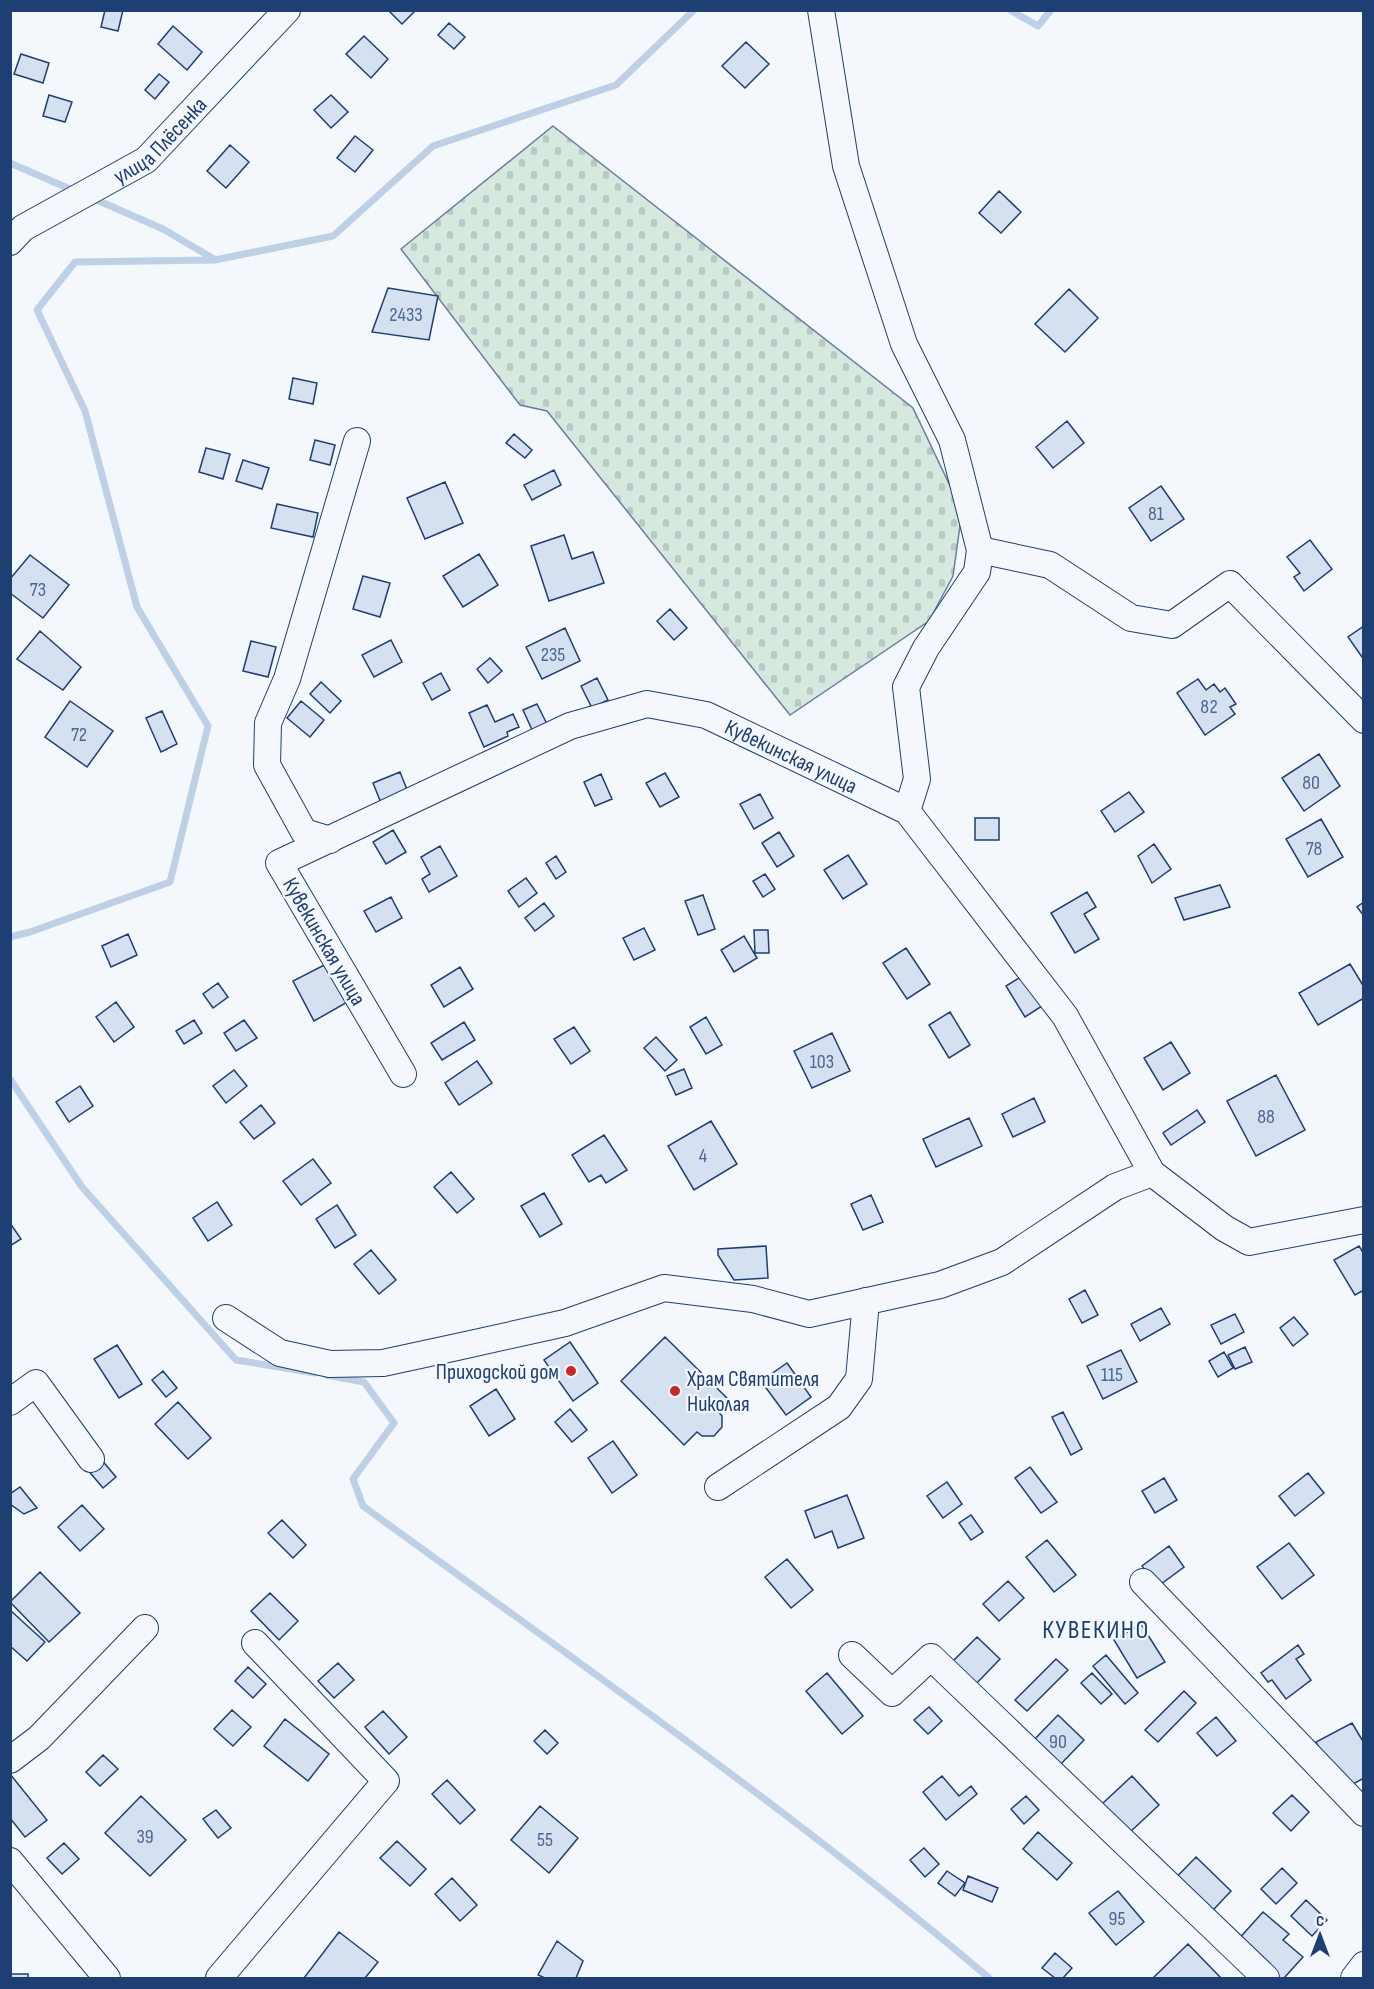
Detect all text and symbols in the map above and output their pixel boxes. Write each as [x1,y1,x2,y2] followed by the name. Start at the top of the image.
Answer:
[109,92,213,190] street label: улица Плёсенка
[389,303,423,327] house number: 2433
[1148,502,1164,526] house number: 81
[30,578,46,602] house number: 73
[541,643,565,667] house number: 235
[1200,695,1218,719] house number: 82
[720,714,861,800] street label: Кувекинская улица
[71,723,87,747] house number: 72
[1302,771,1320,795] house number: 80
[1306,837,1322,861] house number: 78
[276,873,371,1011] street label: Кувекинская улица
[810,1050,834,1074] house number: 103
[1257,1105,1275,1129] house number: 88
[699,1144,707,1168] house number: 4
[436,1359,559,1386] place label: Приходской дом
[1101,1363,1123,1387] house number: 115
[564,1364,578,1378] marker: Приходской дом
[686,1366,819,1418] place label: Храм Святителя Николая
[668,1384,682,1398] marker: Храм Святителя Николая
[1042,1615,1150,1646] district label: КУВЕКИНО
[1049,1730,1067,1754] house number: 90
[136,1825,154,1849] house number: 39
[537,1828,553,1852] house number: 55
[1290,1905,1350,1965] north arrow
[1109,1907,1125,1931] house number: 95
[1316,1912,1324,1931] text: С

